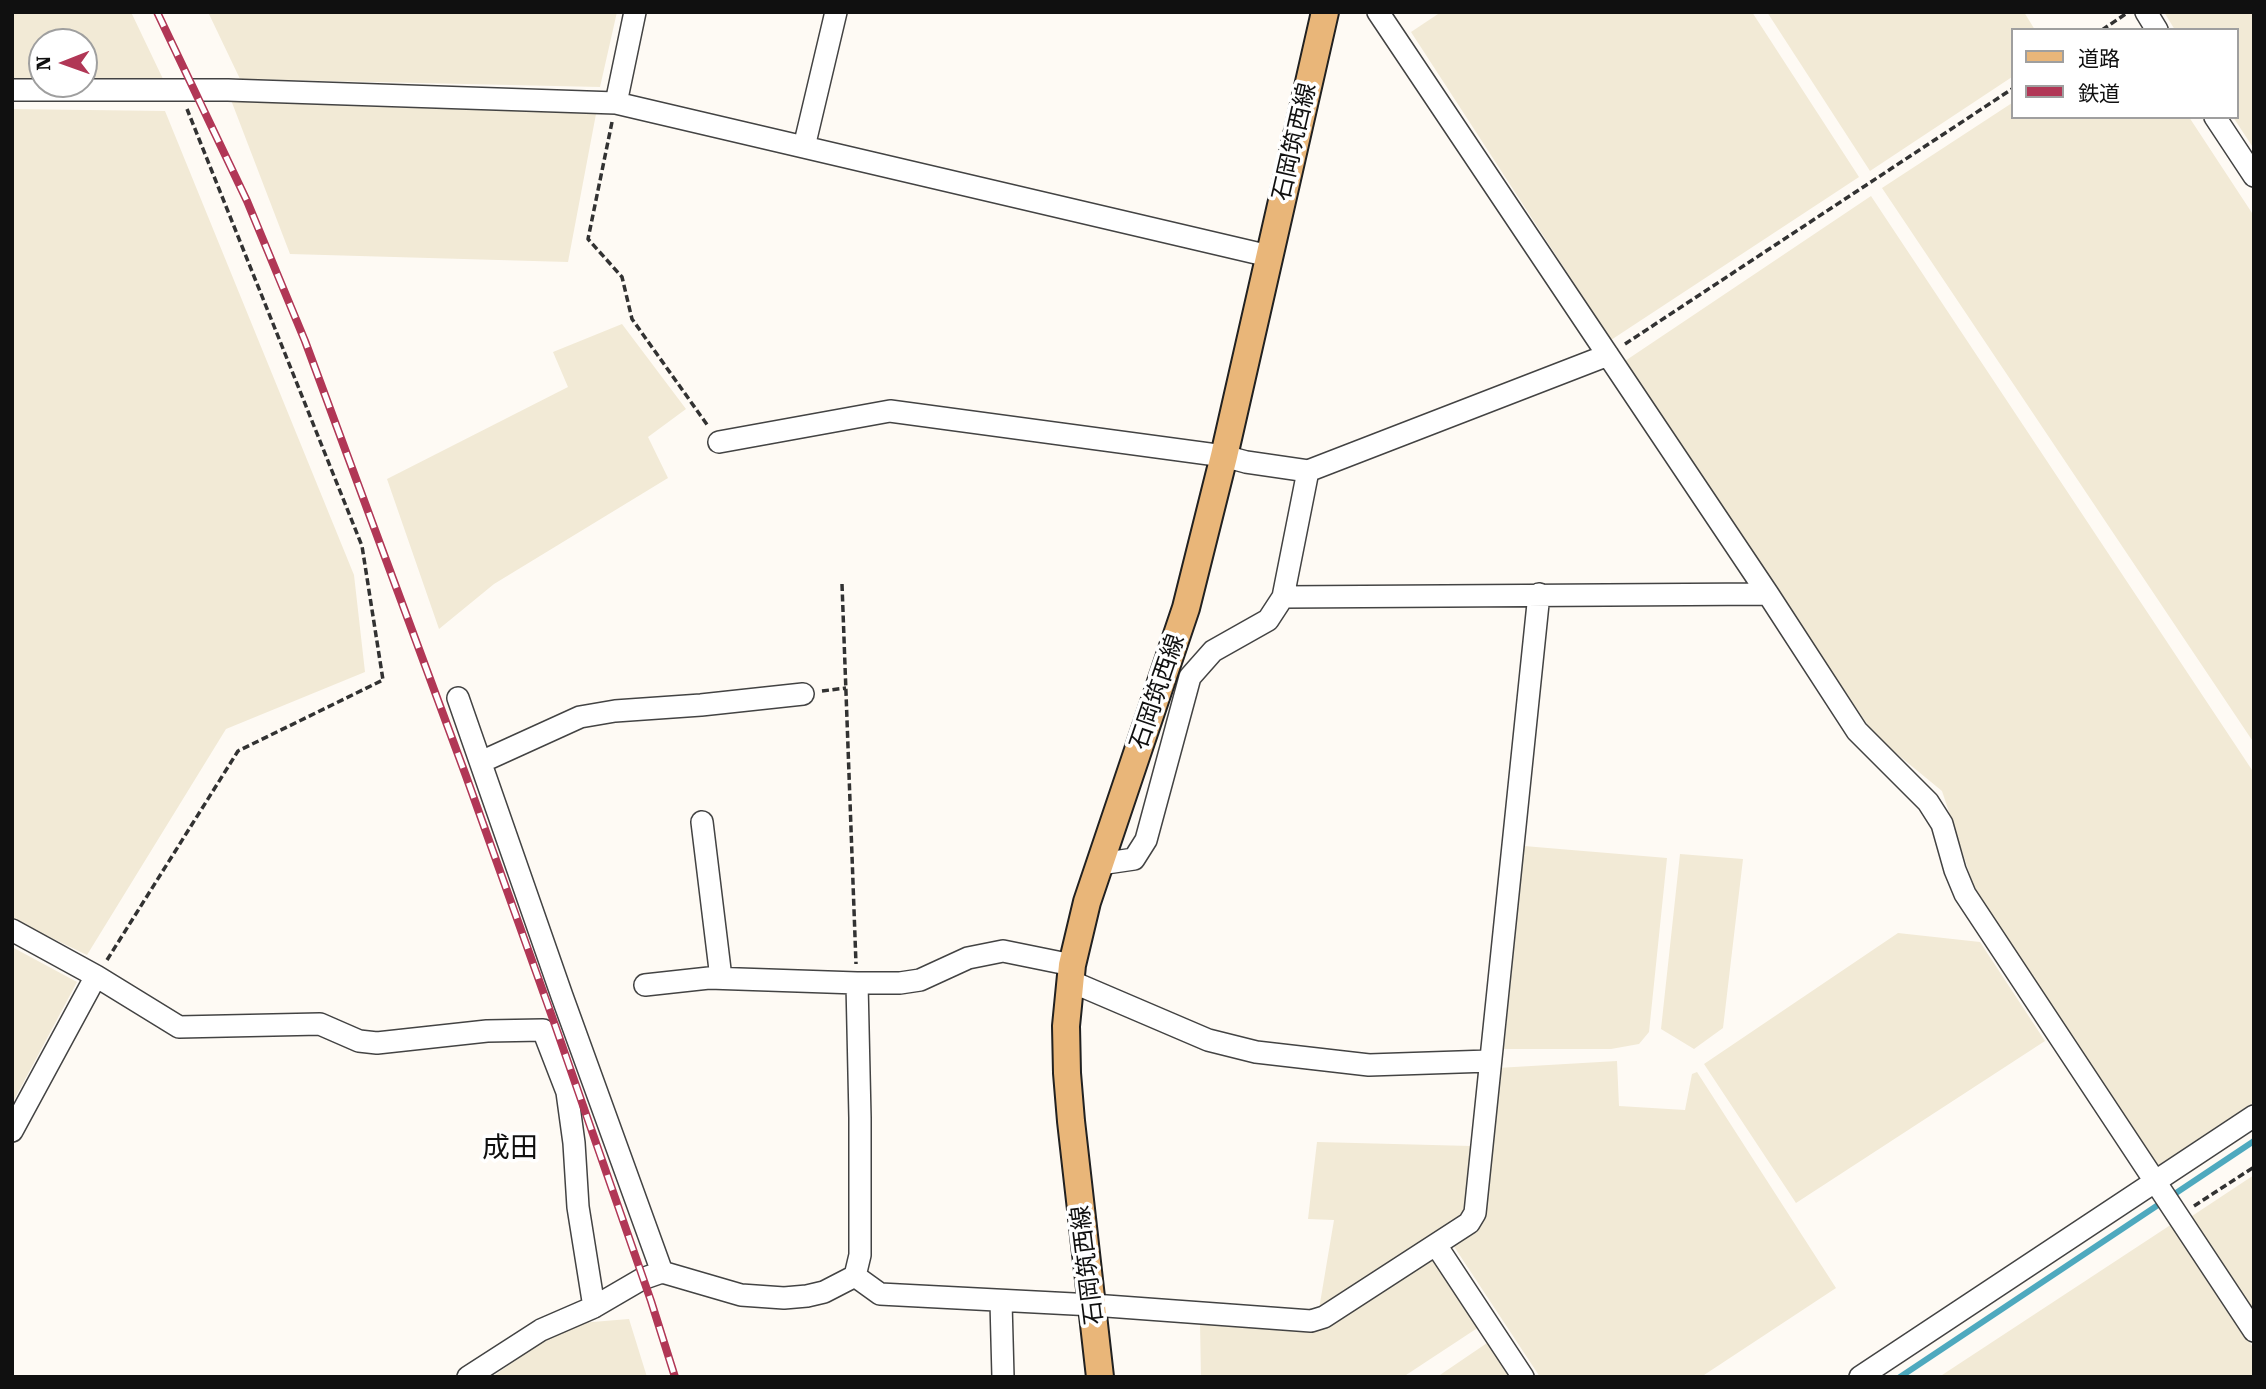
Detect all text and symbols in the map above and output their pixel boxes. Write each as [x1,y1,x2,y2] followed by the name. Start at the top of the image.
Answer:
[28,28,98,98] north arrow
[2010,28,2238,119] legend
[2078,47,2120,71] text: 道路
[32,56,55,71] text: N
[1267,80,1323,204] street label: 石岡筑西線
[2078,82,2120,106] text: 鉄道
[1125,631,1191,753] street label: 石岡筑西線
[482,1132,538,1166] district label: 成田
[1066,1204,1110,1326] street label: 石岡筑西線

